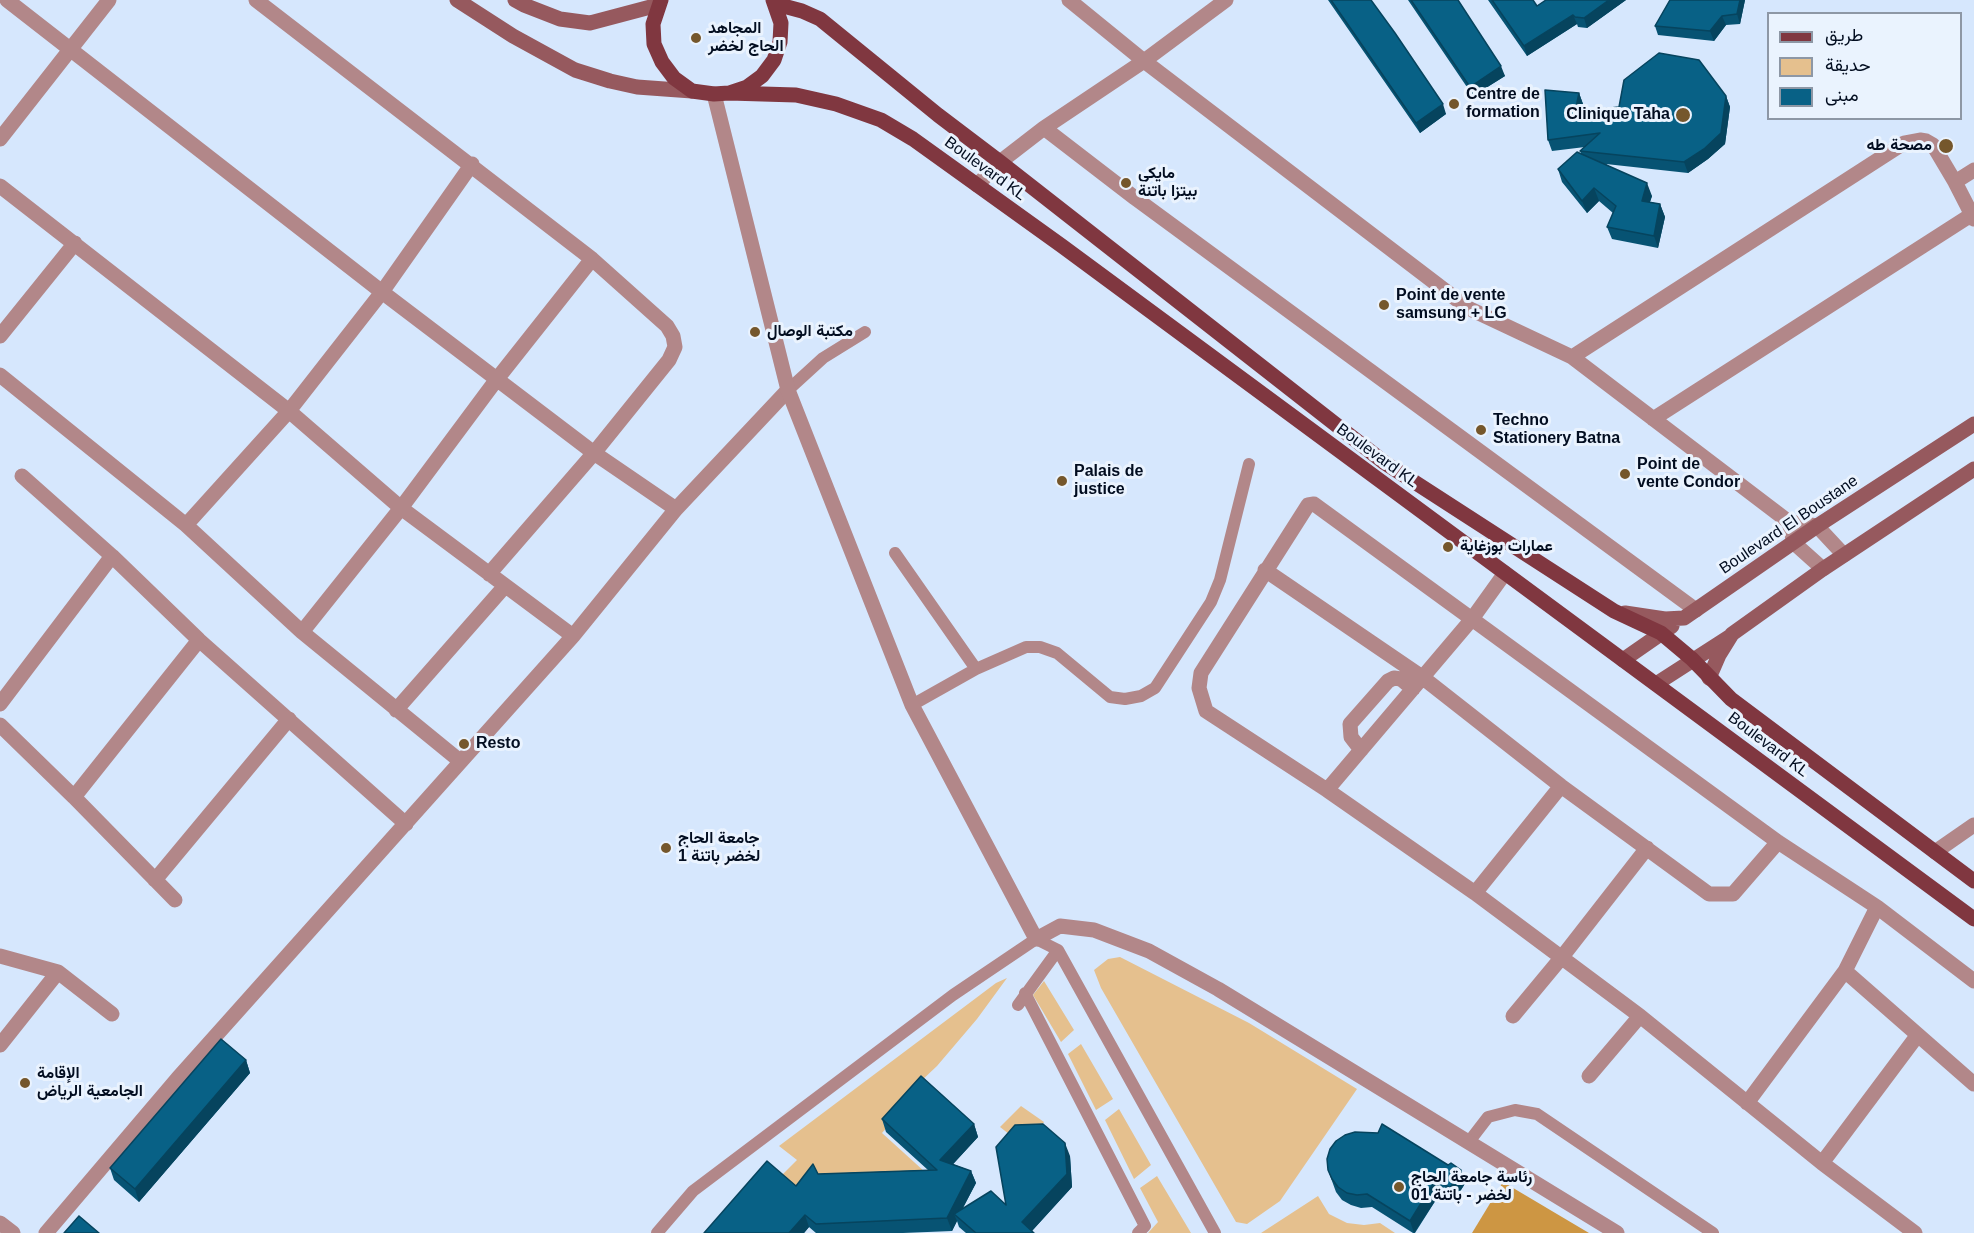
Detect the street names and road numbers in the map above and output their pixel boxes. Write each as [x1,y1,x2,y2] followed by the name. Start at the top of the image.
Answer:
[940,133,1030,205] street label: Boulevard KL
[1332,420,1422,492] street label: Boulevard KL
[1716,472,1862,578] street label: Boulevard El Boustane
[1724,708,1812,782] street label: Boulevard KL

